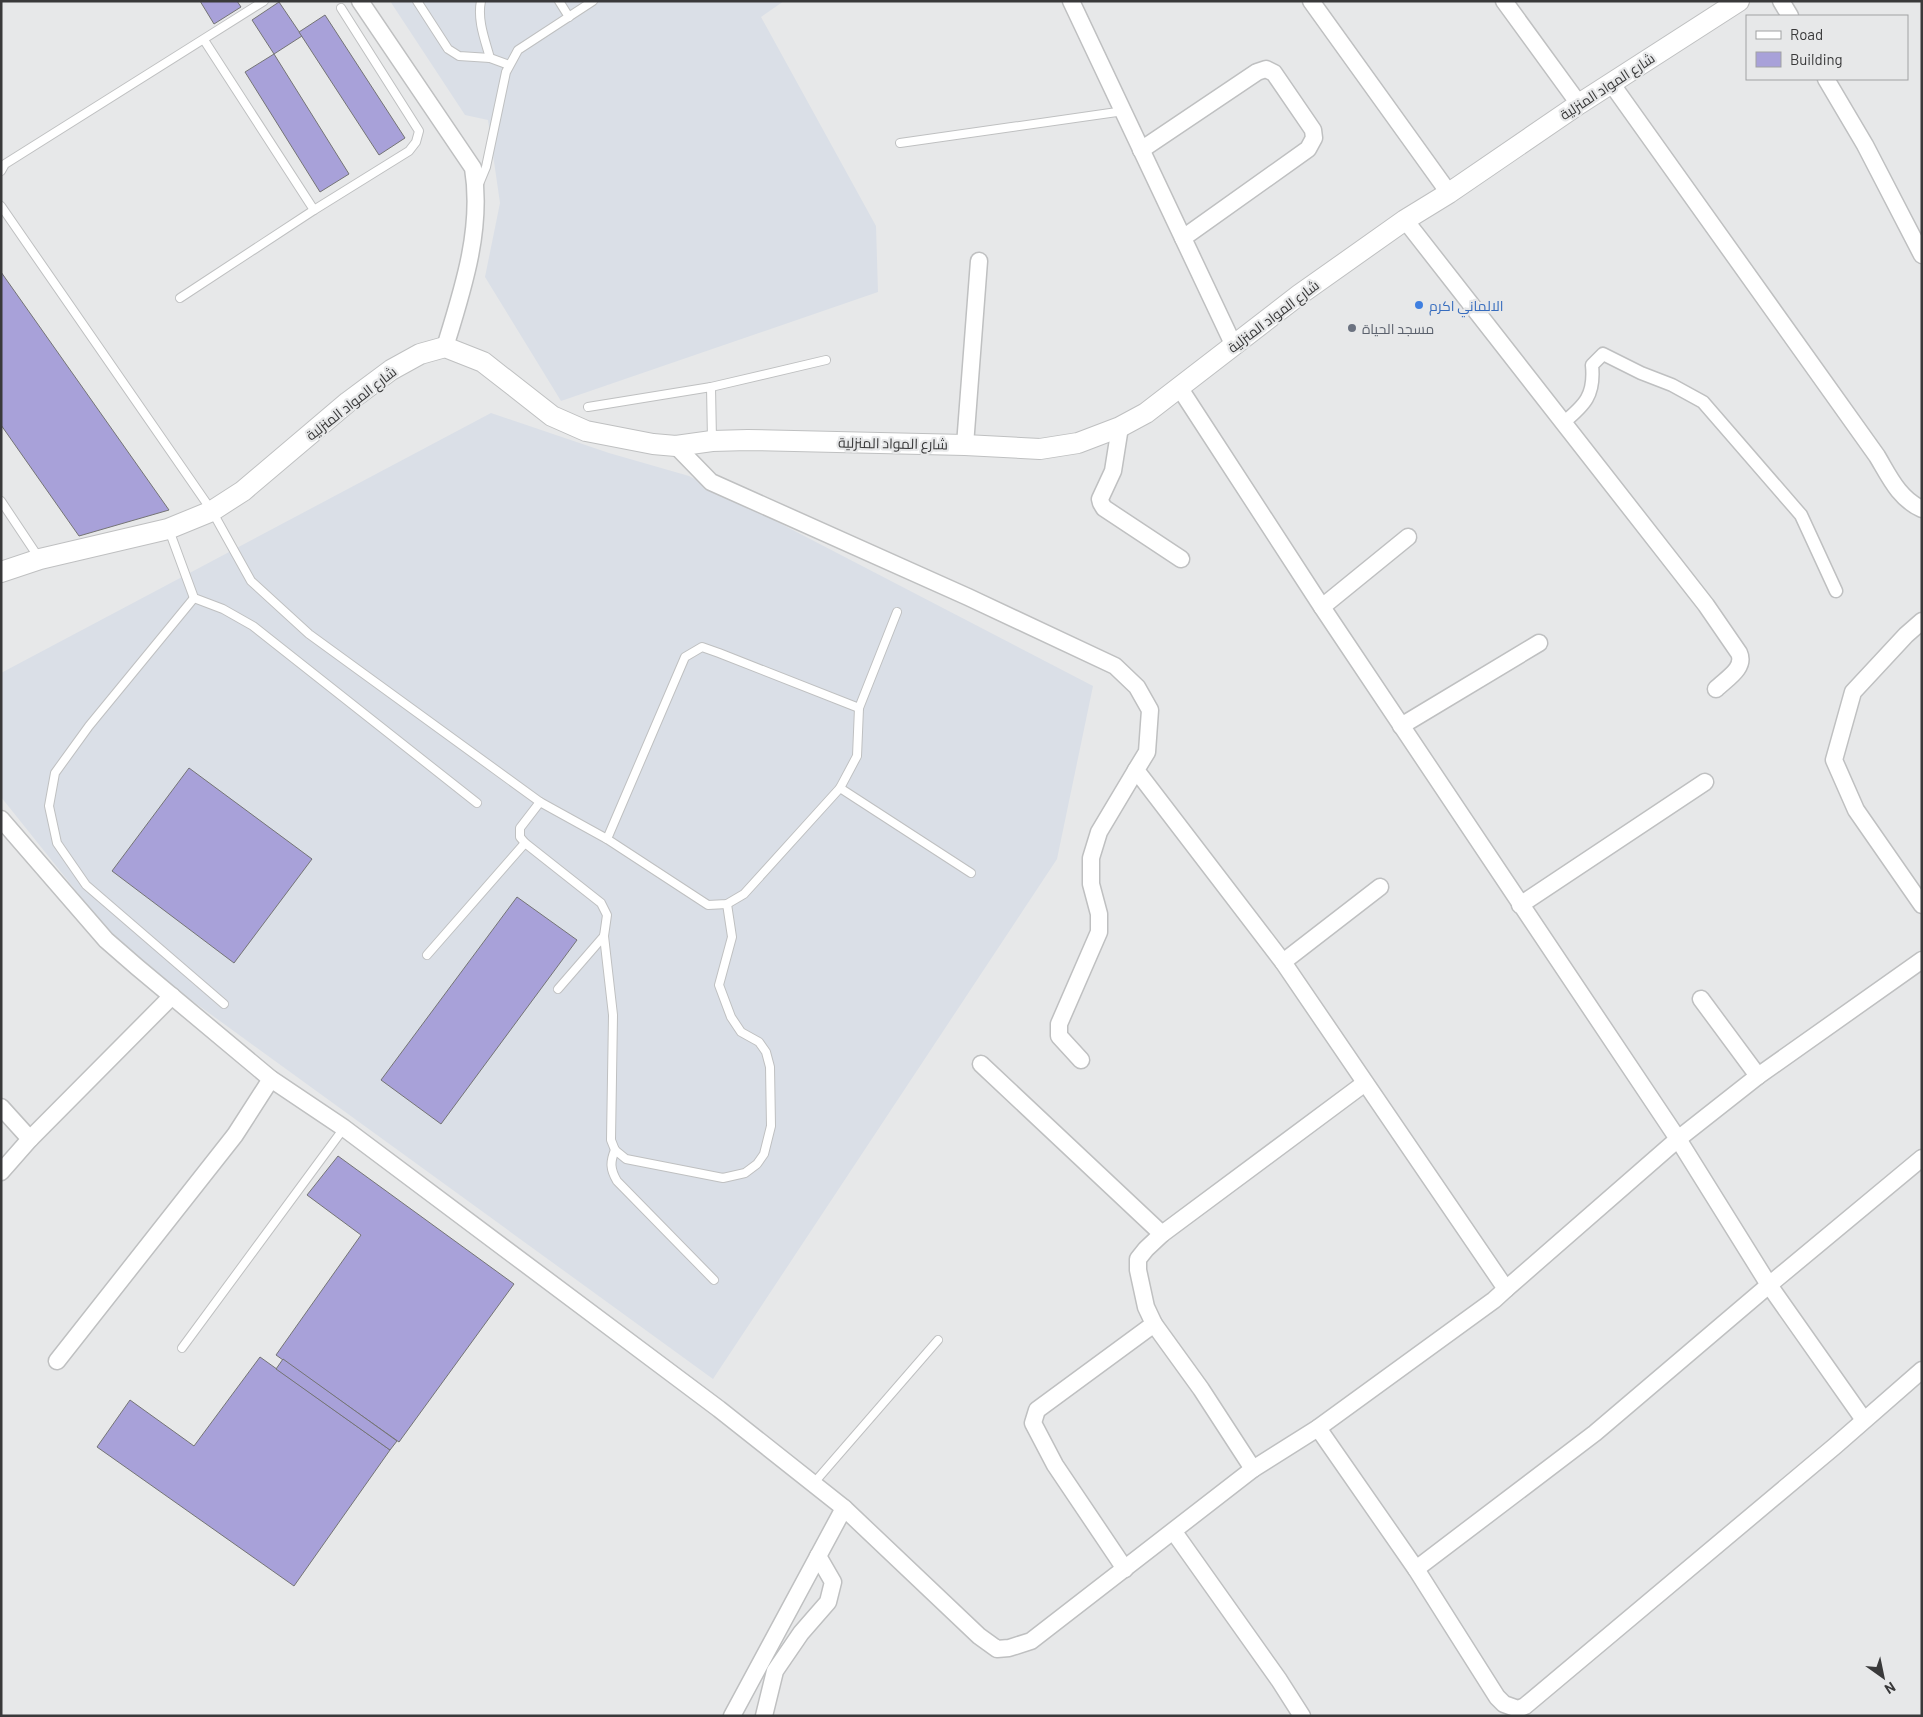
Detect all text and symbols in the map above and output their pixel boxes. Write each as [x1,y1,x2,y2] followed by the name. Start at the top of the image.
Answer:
[1746,15,1908,80] legend
[1790,25,1823,43] text: Road
[1556,49,1658,124] street label: شارع المواد المنزلية
[1790,50,1843,68] text: Building
[1224,276,1323,357] street label: شارع المواد المنزلية
[1429,297,1504,318] place label: الالماني اكرم
[1413,299,1425,311] marker: الالماني اكرم
[1362,320,1434,337] place label: مسجد الحياة
[1346,322,1358,334] marker: مسجد الحياة
[302,362,400,444] street label: شارع المواد المنزلية
[838,434,948,453] street label: شارع المواد المنزلية
[1858,1652,1908,1702] north arrow
[1882,1679,1899,1698] text: N

